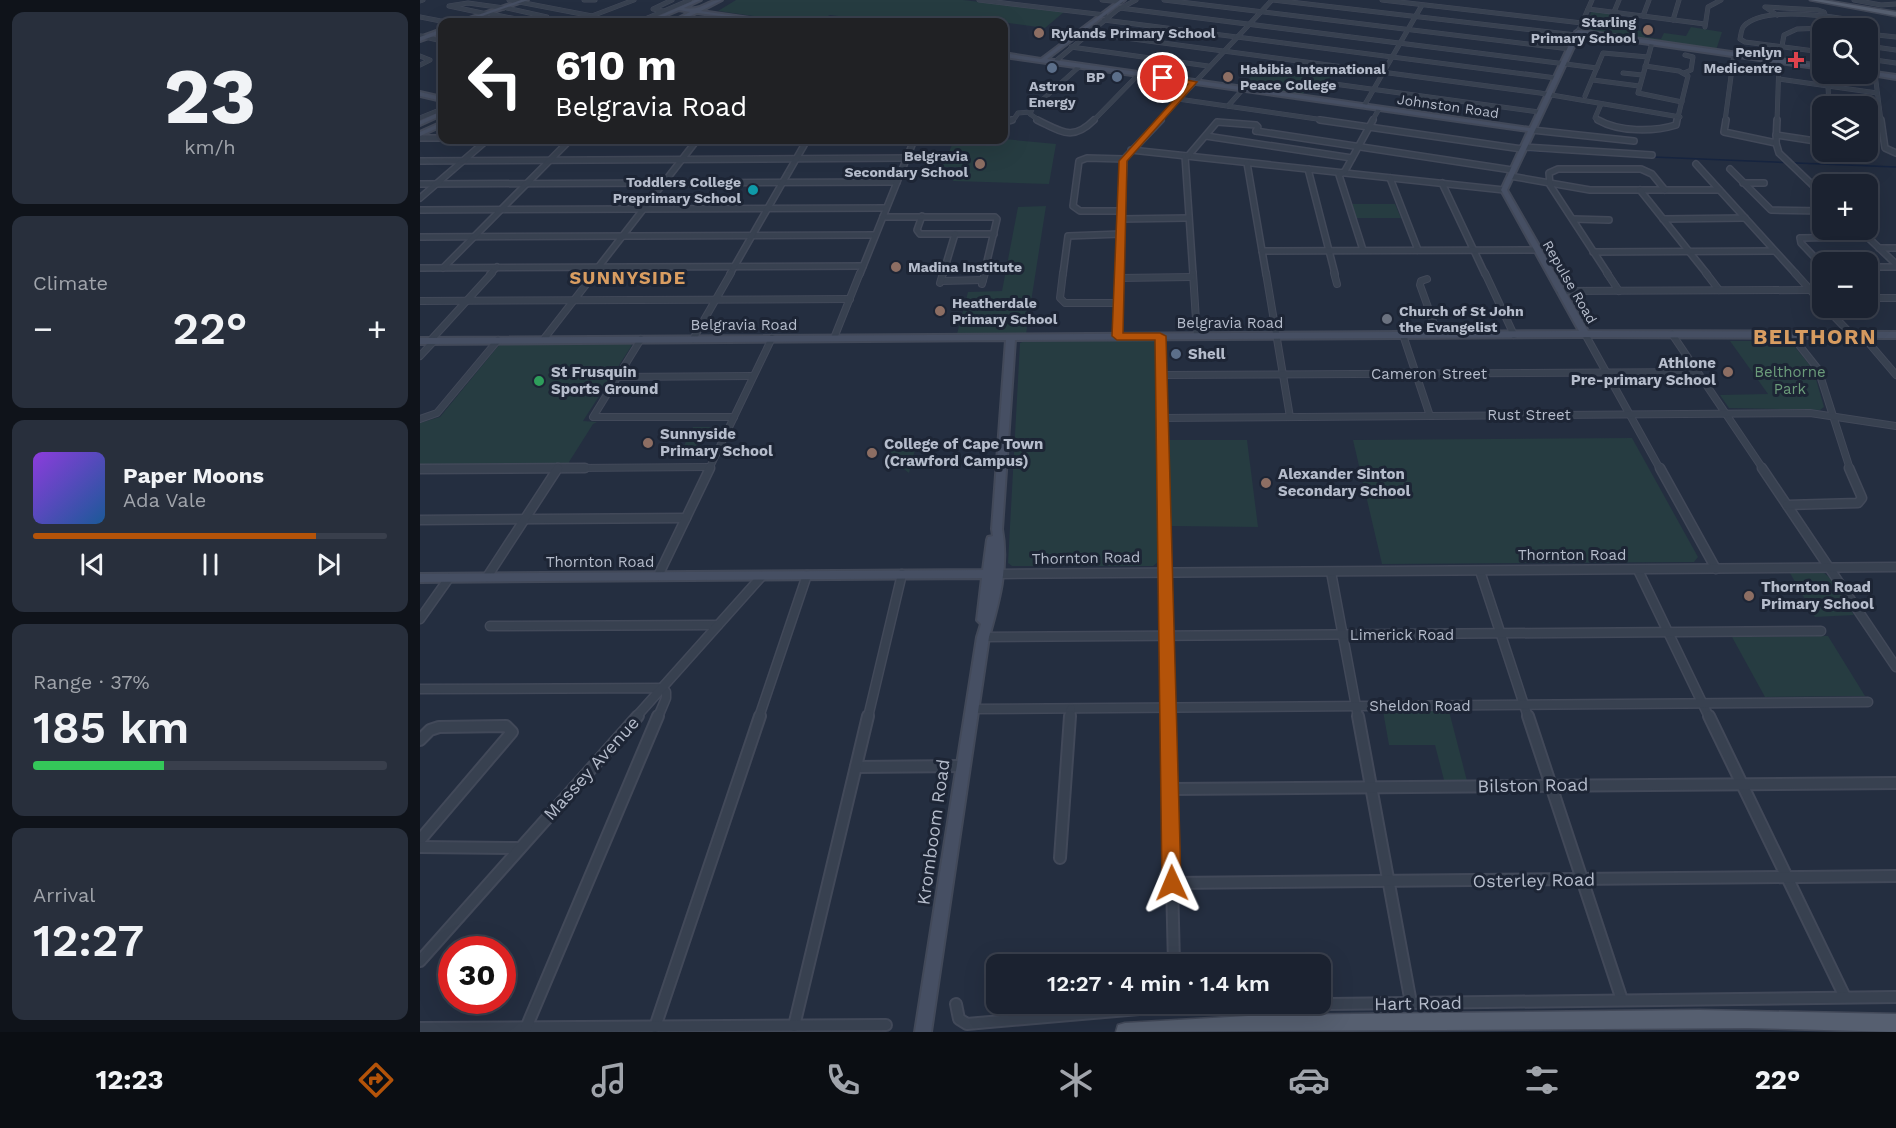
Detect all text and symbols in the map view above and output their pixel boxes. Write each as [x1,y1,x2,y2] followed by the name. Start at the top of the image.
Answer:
[1531,14,1636,46] place label: Starling Primary School
[1812,18,1878,318] map controls
[1812,18,1878,84] button: search
[1641,23,1655,37] marker: Starling Primary School
[1051,25,1216,41] place label: Rylands Primary School
[1032,26,1046,40] marker: Rylands Primary School
[555,41,677,90] text: 610 m
[456,42,534,120] icon: left
[1704,44,1782,76] place label: Penlyn Medicentre
[164,50,256,142] text: 23
[1787,51,1805,69] marker: Penlyn Medicentre
[1137,52,1188,103] pin
[1045,61,1059,75] marker: Astron Energy
[1146,61,1179,94] icon: arrive
[1240,61,1386,93] place label: Habibia International Peace College
[1086,69,1105,85] place label: BP
[1110,70,1124,84] marker: BP
[1221,70,1235,84] marker: Habibia International Peace College
[1028,78,1076,110] place label: Astron Energy
[555,91,747,123] text: Belgravia Road
[1396,91,1500,121] street label: Johnston Road
[1812,96,1878,162] button: layers
[184,135,236,159] text: km/h
[844,148,969,180] place label: Belgravia Secondary School
[973,157,987,171] marker: Belgravia Secondary School
[613,174,741,206] place label: Toddlers College Preprimary School
[1812,174,1878,240] button: +
[746,183,760,197] marker: Toddlers College Preprimary School
[1540,238,1600,326] street label: Repulse Road
[1812,252,1878,318] button: −
[908,259,1022,275] place label: Madina Institute
[889,260,903,274] marker: Madina Institute
[569,267,687,288] district label: SUNNYSIDE
[33,271,108,295] text: Climate
[952,295,1058,327] place label: Heatherdale Primary School
[173,302,247,355] text: 22°
[1399,303,1524,335] place label: Church of St John the Evangelist
[933,304,947,318] marker: Heatherdale Primary School
[33,309,53,348] text: −
[367,309,387,348] text: +
[1380,312,1394,326] marker: Church of St John the Evangelist
[1177,314,1283,332] street label: Belgravia Road
[691,316,797,334] street label: Belgravia Road
[1753,324,1877,349] district label: BELTHORN
[1188,345,1226,363] place label: Shell
[1169,347,1183,361] marker: Shell
[1571,354,1716,389] place label: Athlone Pre-primary School
[551,363,658,398] place label: St Frusquin Sports Ground
[1754,363,1826,398] park label: Belthorne Park
[1371,365,1488,383] street label: Cameron Street
[1721,365,1735,379] marker: Athlone Pre-primary School
[532,374,546,388] marker: St Frusquin Sports Ground
[1487,406,1571,424] street label: Rust Street
[660,425,773,460] place label: Sunnyside Primary School
[884,435,1043,470] place label: College of Cape Town (Crawford Campus)
[641,436,655,450] marker: Sunnyside Primary School
[865,446,879,460] marker: College of Cape Town (Crawford Campus)
[123,463,264,488] text: Paper Moons
[1278,465,1411,500] place label: Alexander Sinton Secondary School
[1259,476,1273,490] marker: Alexander Sinton Secondary School
[123,488,206,512] text: Ada Vale
[1518,546,1626,564] street label: Thornton Road
[76,548,109,581] icon: previous
[194,548,227,581] icon: pause
[312,548,345,581] icon: next
[1032,548,1140,568] street label: Thornton Road
[546,553,654,571] street label: Thornton Road
[1761,578,1874,613] place label: Thornton Road Primary School
[1742,589,1756,603] marker: Thornton Road Primary School
[1350,626,1454,644] street label: Limerick Road
[33,670,150,694] text: Range · 37%
[1369,697,1471,715] street label: Sheldon Road
[33,701,189,754] text: 185 km
[539,712,643,824] street label: Massey Avenue
[912,758,954,906] street label: Kromboom Road
[1477,774,1589,796] street label: Bilston Road
[1140,851,1204,915] position arrow
[1473,868,1595,892] street label: Osterley Road
[33,883,95,907] text: Arrival
[33,914,144,967] text: 12:27
[438,936,516,1014] speed limit sign: 30
[1047,971,1270,996] text: 12:27 · 4 min · 1.4 km
[1374,992,1462,1014] street label: Hart Road
[355,1059,397,1101] icon: directions
[588,1059,630,1101] icon: music
[822,1059,864,1101] icon: phone
[1055,1059,1097,1101] icon: climate
[1288,1059,1330,1101] icon: car
[1521,1059,1563,1101] icon: filters
[96,1064,164,1096] text: 12:23
[1755,1064,1800,1096] text: 22°

